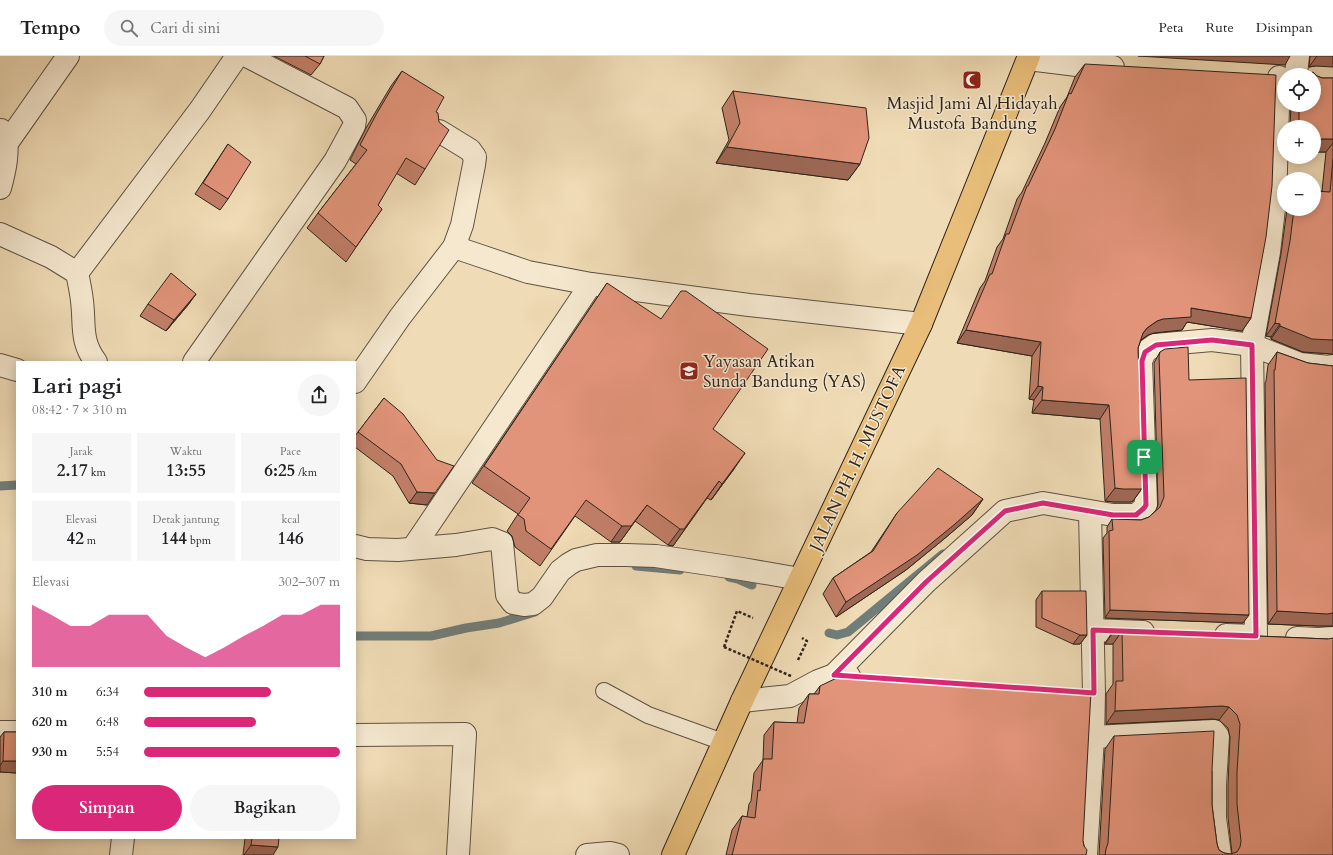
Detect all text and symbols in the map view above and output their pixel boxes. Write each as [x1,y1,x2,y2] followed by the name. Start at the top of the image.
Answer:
[104,10,384,46] search box
[20,15,80,41] text: Tempo
[118,17,140,39] icon: search
[150,18,220,38] text: Cari di sini
[1158,18,1184,37] text: Peta
[1206,18,1234,37] text: Rute
[1256,18,1313,37] text: Disimpan
[1277,68,1321,216] map controls
[1277,68,1321,112] button: locate
[961,69,983,91] mosque icon: Masjid Jami Al Hidayah Mustofa Bandung
[886,92,1058,135] place label: Masjid Jami Al Hidayah Mustofa Bandung
[1277,120,1321,164] button: +
[1277,172,1321,216] button: −
[703,350,866,393] place label: Yayasan Atikan Sunda Bandung (YAS)
[678,360,700,382] school or university icon: Yayasan Atikan Sunda Bandung (YAS)
[803,361,911,558] street label: JALAN PH. H. MUSTOFA
[32,371,122,401] text: Lari pagi
[298,374,340,416] button: share
[32,401,127,419] text: 08:42 · 7 × 310 m
[1127,440,1161,474] pin
[70,444,93,459] text: Jarak
[170,444,202,459] text: Waktu
[280,444,301,459] text: Pace
[1133,446,1155,468] icon: arrive
[57,459,88,482] text: 2.17
[166,459,206,482] text: 13:55
[264,459,295,482] text: 6:25
[88,465,106,480] text: km
[295,465,317,480] text: /km
[65,512,97,527] text: Elevasi
[152,512,220,527] text: Detak jantung
[281,512,300,527] text: kcal
[66,527,84,550] text: 42
[161,527,187,550] text: 144
[278,527,304,550] text: 146
[84,533,96,548] text: m
[187,533,211,548] text: bpm
[32,573,69,591] text: Elevasi
[278,573,340,591] text: 302–307 m
[32,683,67,701] text: 310 m
[96,683,119,701] text: 6:34
[32,713,67,731] text: 620 m
[96,713,119,731] text: 6:48
[32,743,67,761] text: 930 m
[96,743,119,761] text: 5:54
[32,785,182,831] button: Simpan
[190,785,340,831] button: Bagikan

